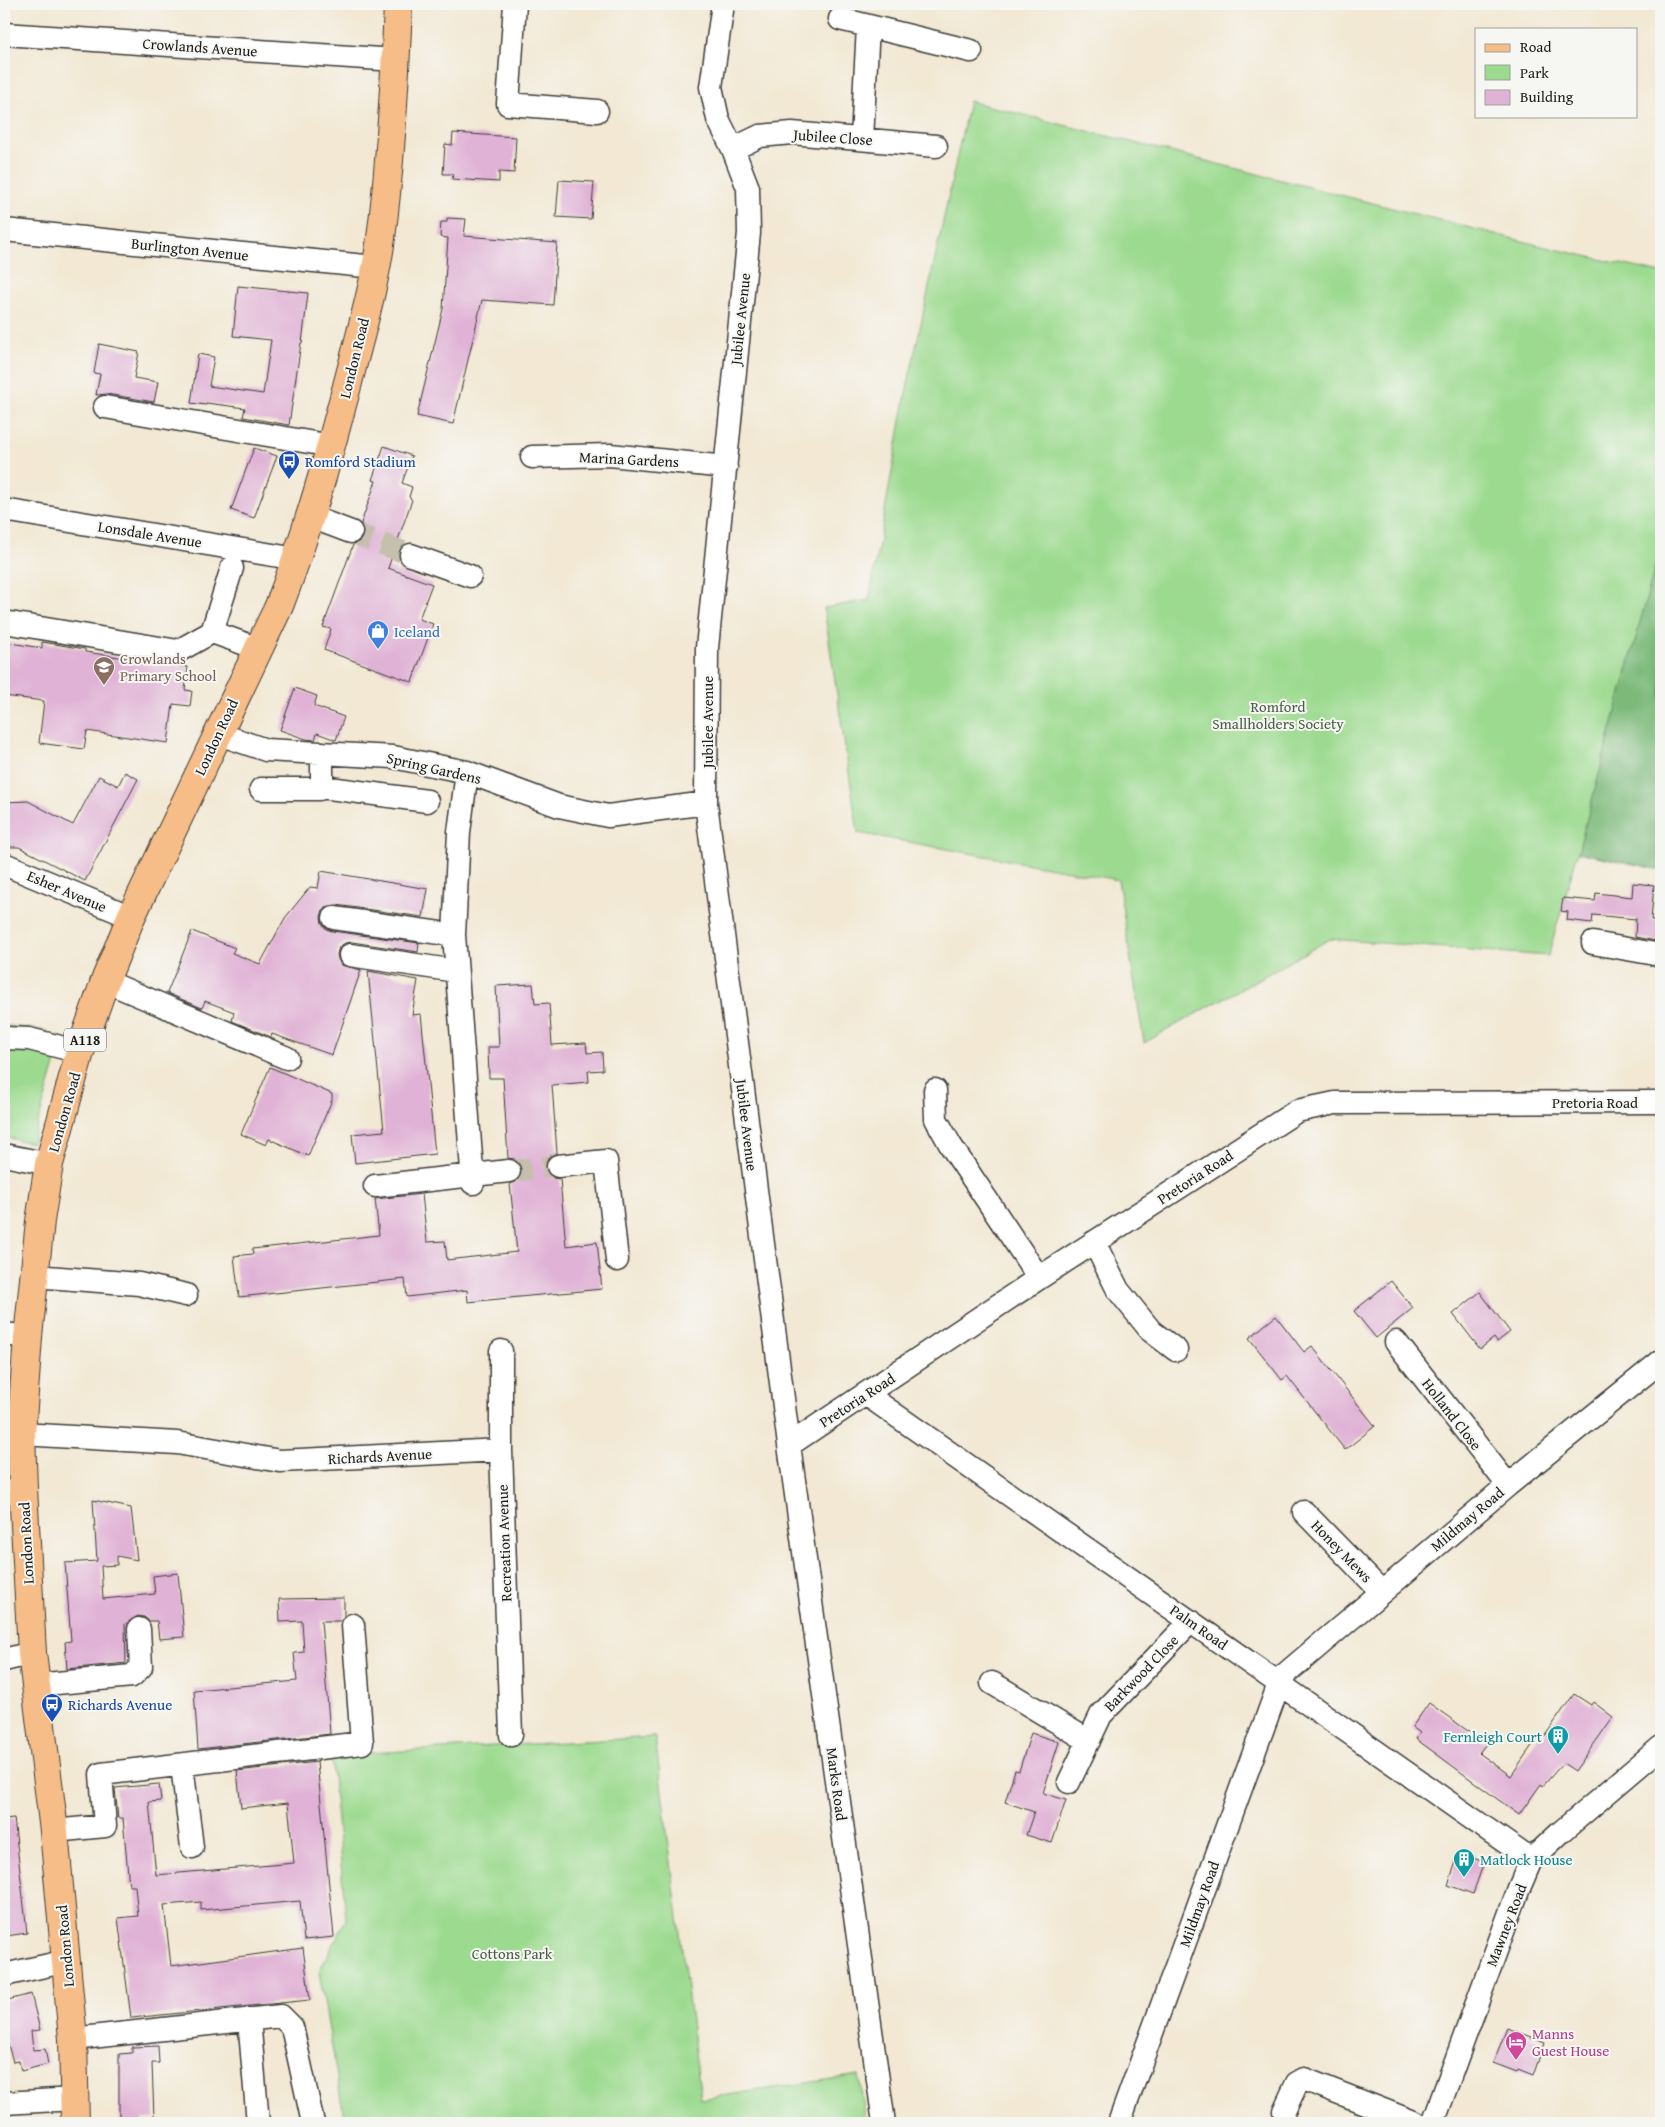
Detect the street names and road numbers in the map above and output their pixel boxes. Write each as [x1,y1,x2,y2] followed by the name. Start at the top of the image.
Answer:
[142,33,258,61] street label: Crowlands Avenue
[791,124,873,150] street label: Jubilee Close
[130,232,250,266] street label: Burlington Avenue
[725,272,755,368] street label: Jubilee Avenue
[334,316,374,400] street label: London Road
[579,446,680,472] street label: Marina Gardens
[96,515,204,553] street label: Lonsdale Avenue
[697,676,718,770] street label: Jubilee Avenue
[189,695,243,779] street label: London Road
[385,747,483,789] street label: Spring Gardens
[24,865,110,917] street label: Esher Avenue
[64,1028,106,1052] road number: A118
[43,1070,85,1154] street label: London Road
[731,1076,763,1172] street label: Jubilee Avenue
[1552,1092,1638,1113] street label: Pretoria Road
[1153,1145,1237,1209] street label: Pretoria Road
[815,1368,899,1432] street label: Pretoria Road
[1417,1374,1487,1454] street label: Holland Close
[327,1443,433,1469] street label: Richards Avenue
[1426,1482,1508,1556] street label: Mildmay Road
[491,1484,517,1602] street label: Recreation Avenue
[13,1501,39,1585] street label: London Road
[1307,1515,1377,1587] street label: Honey Mews
[1166,1599,1232,1655] street label: Palm Road
[1099,1630,1183,1716] street label: Barkwood Close
[821,1746,853,1822] street label: Marks Road
[1174,1858,1224,1950] street label: Mildmay Road
[1481,1880,1531,1970] street label: Mawney Road
[51,1904,79,1988] street label: London Road

